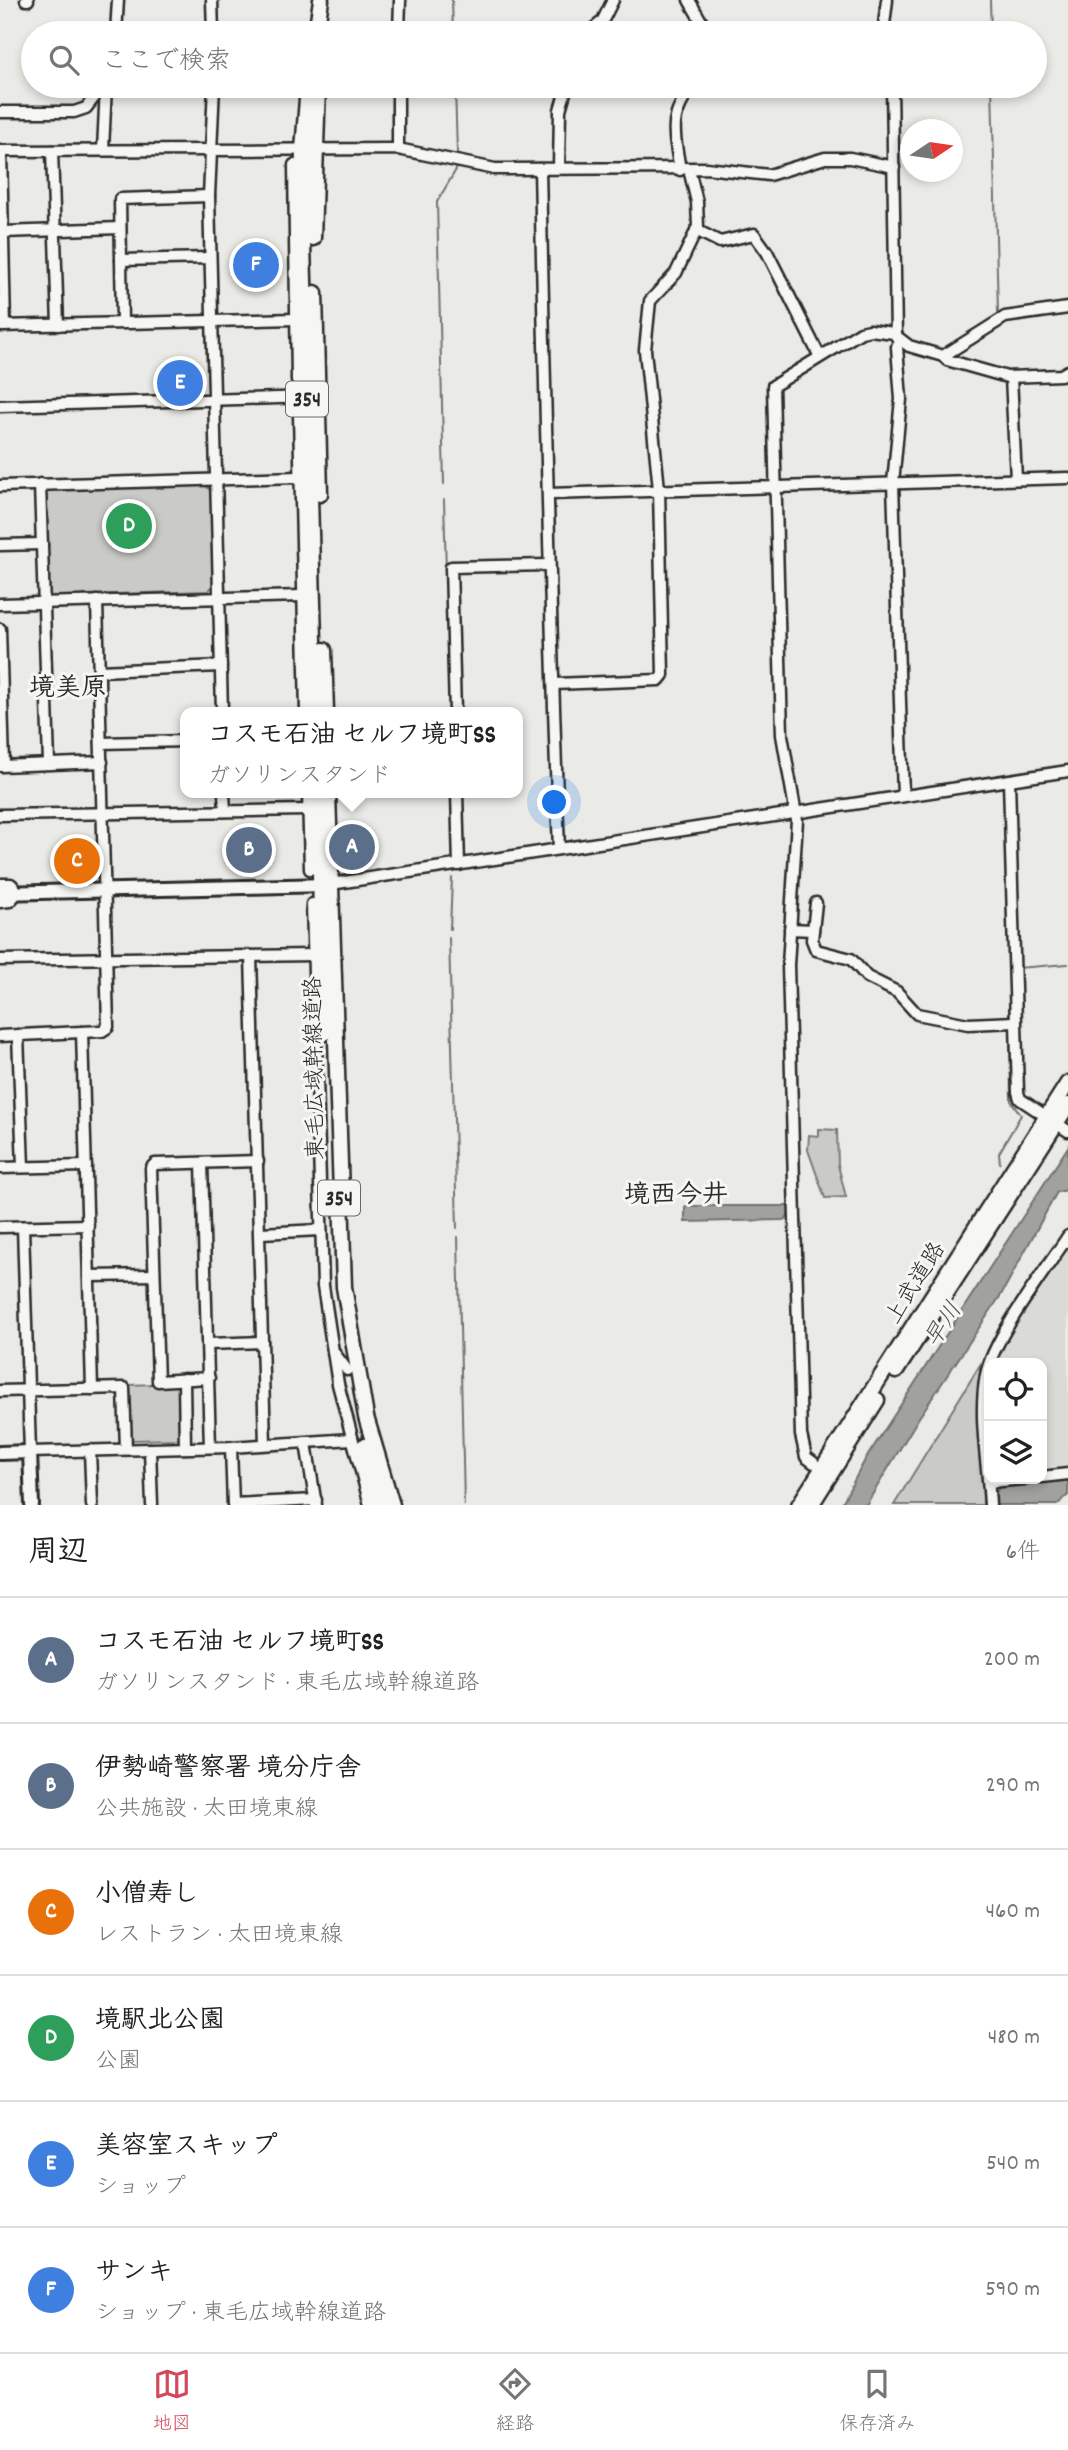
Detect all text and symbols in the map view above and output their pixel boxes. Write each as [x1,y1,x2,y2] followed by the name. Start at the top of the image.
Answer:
[21,21,1047,98] search box
[45,41,83,79] icon: search
[101,44,231,81] text: ここで検索
[900,119,963,182] north arrow
[233,239,279,291] pin: F
[157,357,203,409] pin: E
[286,382,328,416] road number: 354
[106,500,152,552] pin: D
[29,671,107,708] district label: 境美原
[180,707,523,798] popup
[207,718,496,755] text: コスモ石油 セルフ境町SS
[207,761,392,794] text: ガソリンスタンド
[537,785,571,819] your location
[329,821,375,873] pin: A
[226,824,272,876] pin: B
[54,835,100,887] pin: C
[298,976,335,1160] street label: 東毛広域幹線道路
[624,1178,728,1215] district label: 境西今井
[318,1180,360,1216] road number: 354
[879,1236,955,1332] street label: 上武道路
[917,1296,972,1355] water label: 早川
[984,1358,1047,1484] map controls
[984,1358,1047,1421] button: locate
[984,1421,1047,1484] button: layers
[28,1533,88,1576] text: 周辺
[1006,1537,1040,1570] text: 6件
[95,1625,384,1662] text: コスモ石油 セルフ境町SS
[45,1644,57,1677] text: A
[984,1644,1040,1677] text: 200 m
[95,1668,479,1701] text: ガソリンスタンド · 東毛広域幹線道路
[95,1751,361,1788] text: 伊勢崎警察署 境分庁舎
[46,1770,56,1803] text: B
[986,1770,1040,1803] text: 290 m
[95,1794,318,1827] text: 公共施設 · 太田境東線
[95,1877,199,1914] text: 小僧寿し
[45,1896,57,1929] text: C
[986,1896,1040,1929] text: 460 m
[95,1920,343,1953] text: レストラン · 太田境東線
[95,2003,225,2040] text: 境駅北公園
[45,2022,57,2055] text: D
[988,2022,1040,2055] text: 480 m
[95,2046,141,2079] text: 公園
[95,2129,278,2166] text: 美容室スキップ
[46,2148,56,2181] text: E
[986,2148,1040,2181] text: 540 m
[95,2172,186,2205] text: ショップ
[95,2255,173,2292] text: サンキ
[46,2274,56,2307] text: F
[985,2274,1040,2307] text: 590 m
[95,2298,386,2331] text: ショップ · 東毛広域幹線道路
[153,2365,191,2439] tab: 地図
[496,2365,534,2439] tab: 経路
[839,2365,915,2439] tab: 保存済み

